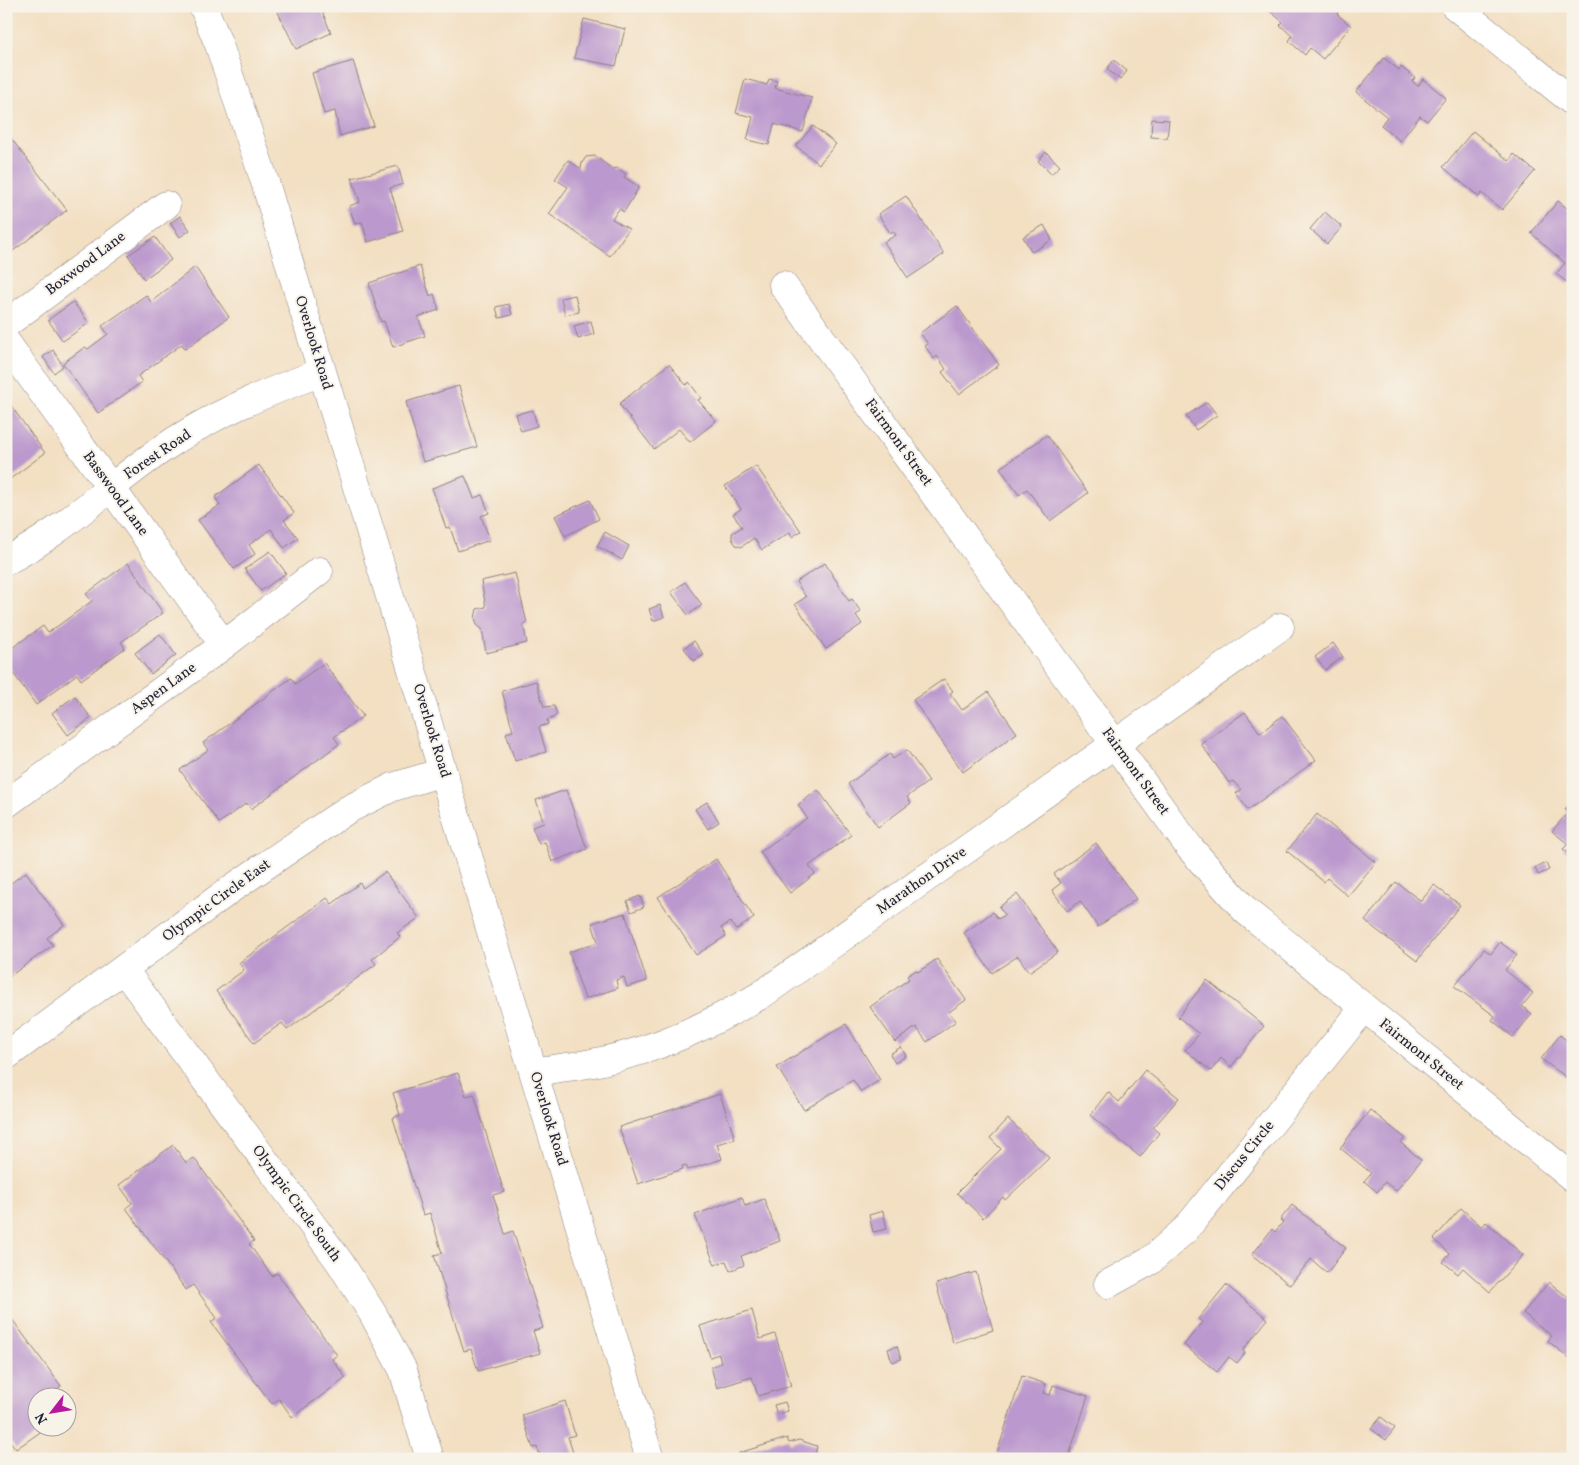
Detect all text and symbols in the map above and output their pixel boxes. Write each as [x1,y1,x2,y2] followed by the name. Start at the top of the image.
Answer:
[41,227,131,301] street label: Boxwood Lane
[289,293,337,393] street label: Overlook Road
[859,395,937,491] street label: Fairmont Street
[120,425,196,485] street label: Forest Road
[77,447,153,541] street label: Basswood Lane
[127,658,201,720] street label: Aspen Lane
[407,681,455,781] street label: Overlook Road
[1096,724,1174,820] street label: Fairmont Street
[873,842,971,920] street label: Marathon Drive
[159,854,275,948] street label: Olympic Circle East
[1374,1014,1468,1096] street label: Fairmont Street
[524,1069,572,1169] street label: Overlook Road
[1210,1116,1280,1196] street label: Discus Circle
[246,1141,346,1267] street label: Olympic Circle South
[28,1388,78,1438] north arrow
[31,1409,53,1427] text: N

